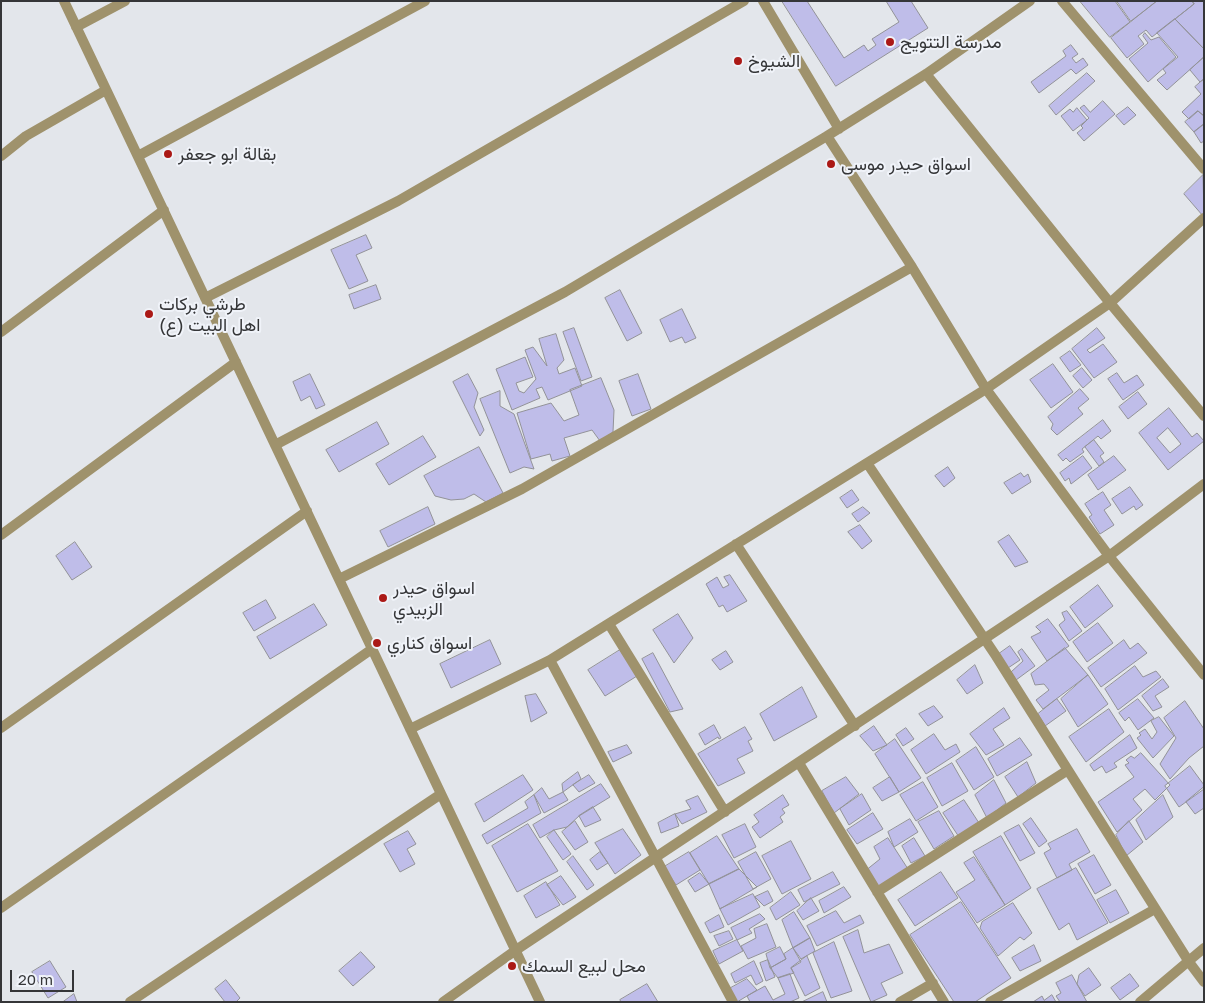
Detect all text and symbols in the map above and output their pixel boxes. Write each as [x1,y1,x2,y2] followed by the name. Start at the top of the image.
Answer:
[900,31,1002,53] place label: مدرسة التتويج
[884,36,896,48] marker: مدرسة التتويج
[748,50,800,72] place label: الشيوخ
[732,55,744,67] marker: الشيوخ
[178,143,276,165] place label: بقالة ابو جعفر
[162,148,174,160] marker: بقالة ابو جعفر
[841,153,971,175] place label: اسواق حيدر موسى
[825,158,837,170] marker: اسواق حيدر موسى
[159,293,260,336] place label: طرشي بركات اهل البيت (ع)
[143,308,155,320] marker: طرشي بركات اهل البيت (ع)
[393,577,475,620] place label: اسواق حيدر الزبيدي
[377,592,389,604] marker: اسواق حيدر الزبيدي
[387,632,472,654] place label: اسواق كناري
[371,637,383,649] marker: اسواق كناري
[522,955,646,977] place label: محل لبيع السمك
[12,960,76,992] scale bar
[506,960,518,972] marker: محل لبيع السمك
[18,970,53,988] text: 20 m

